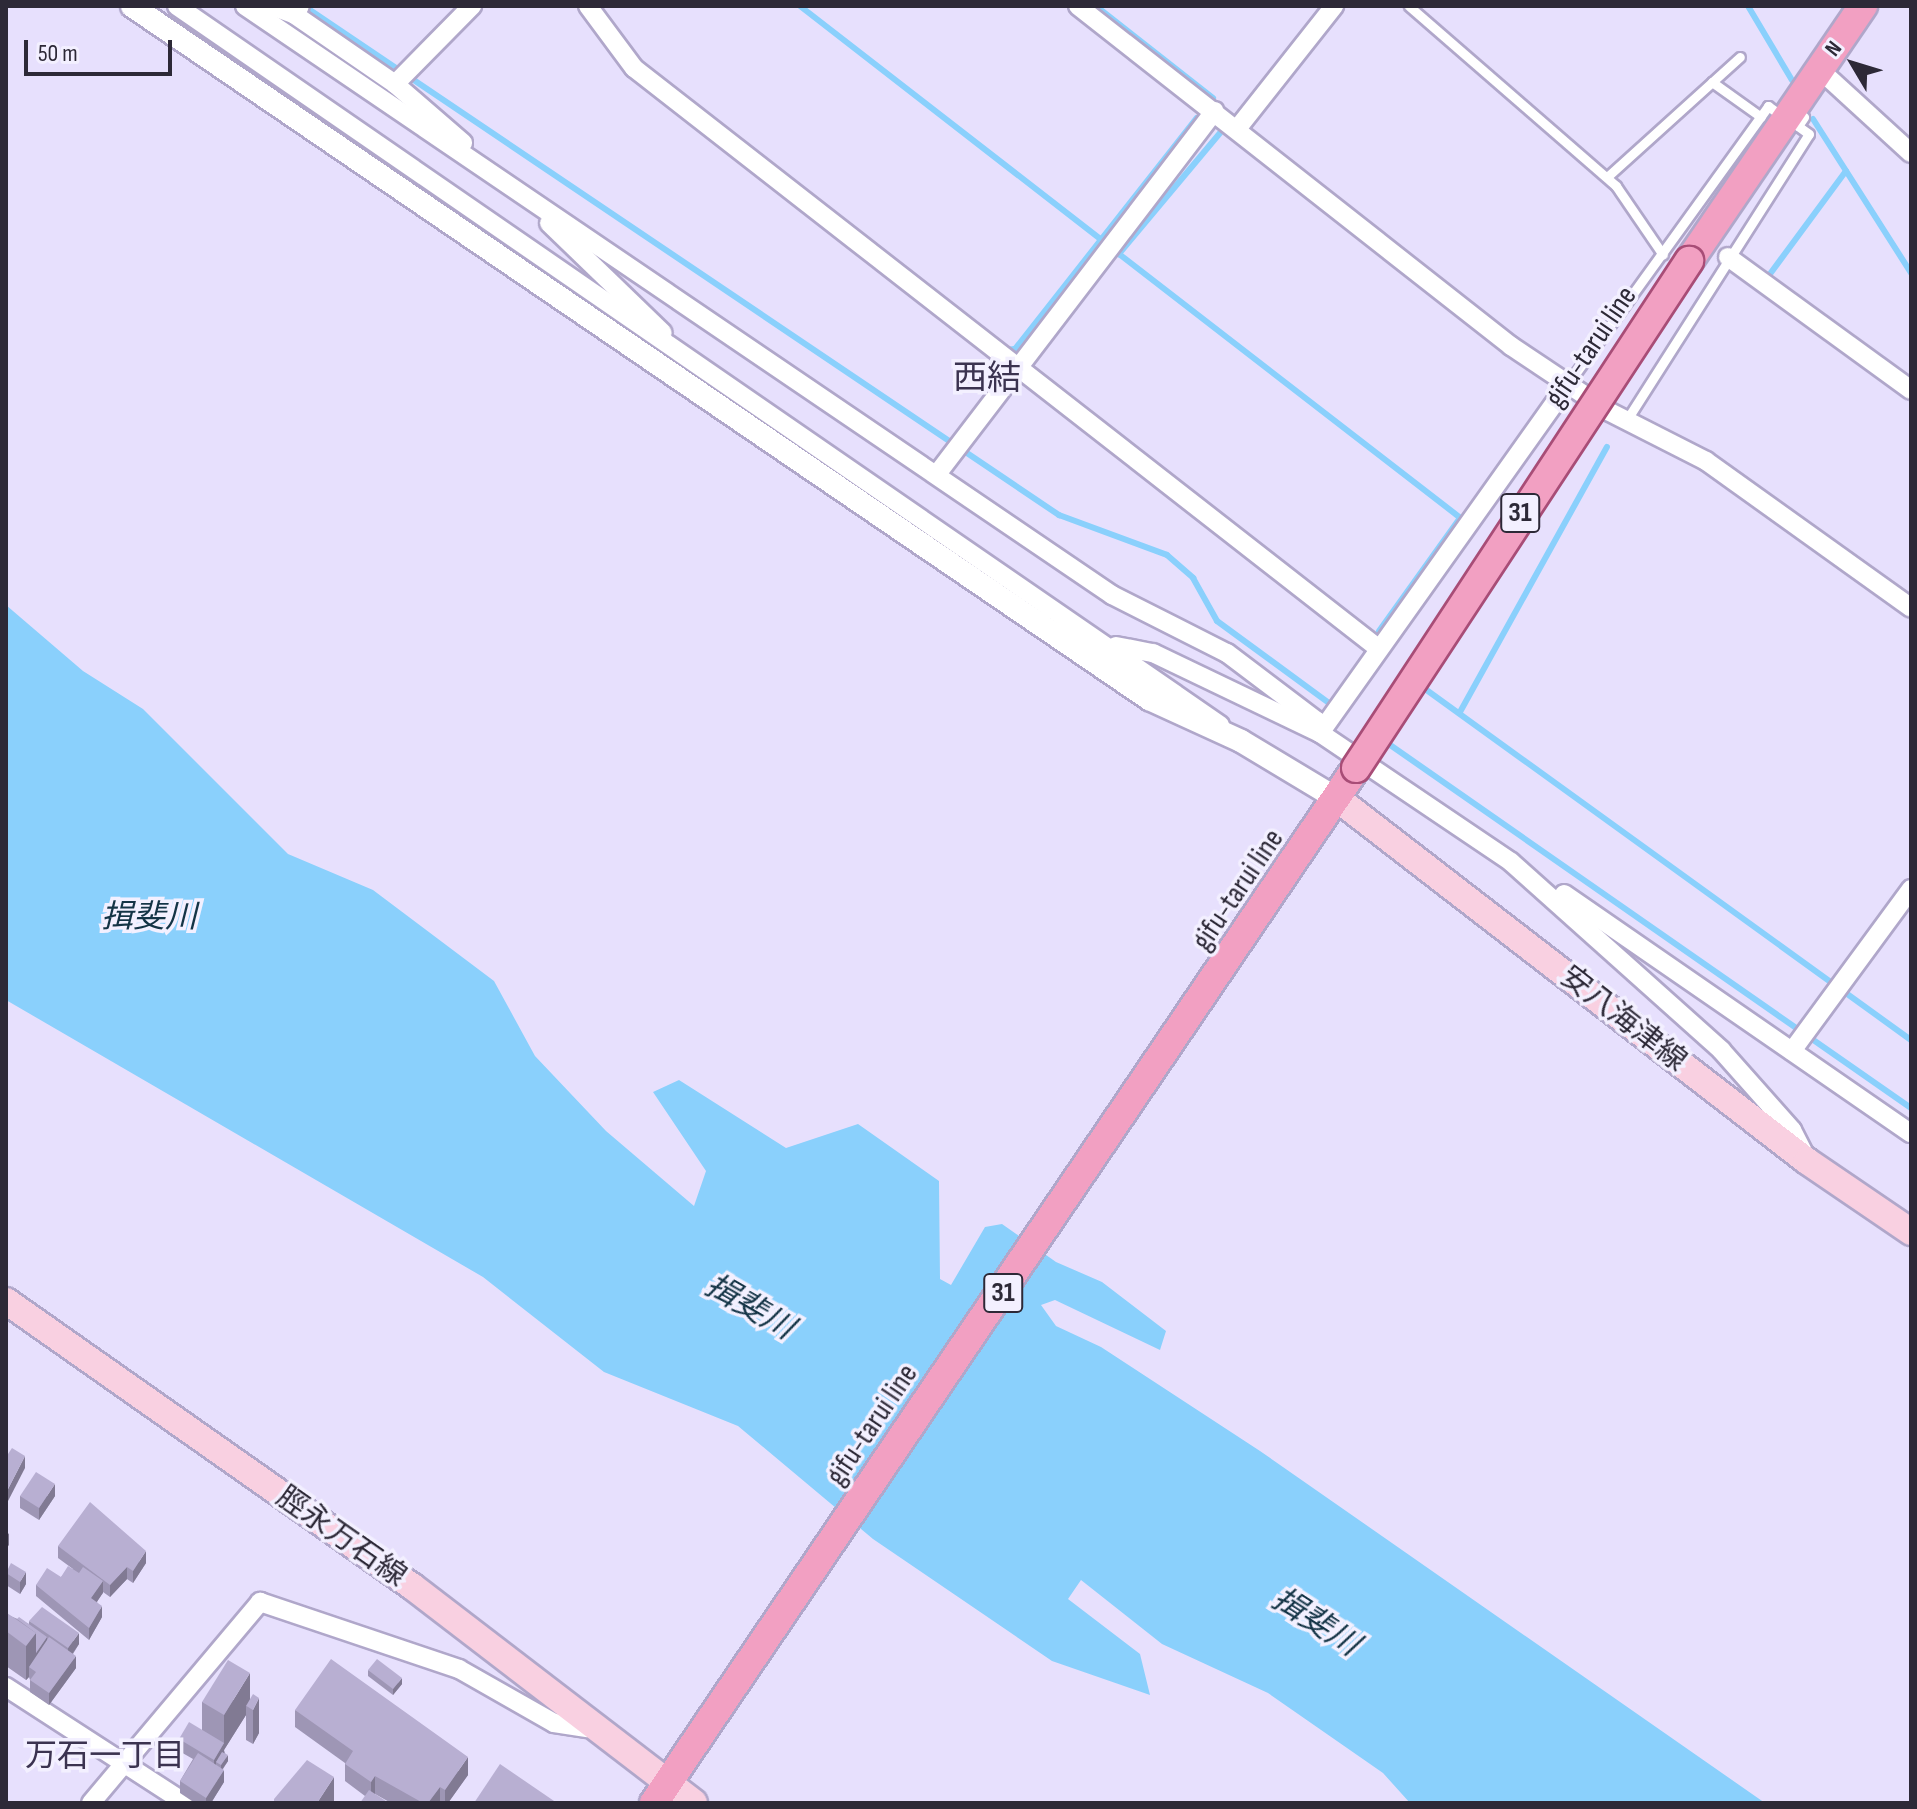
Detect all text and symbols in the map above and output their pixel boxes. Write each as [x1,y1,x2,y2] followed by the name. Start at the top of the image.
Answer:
[28,24,176,74] scale bar
[1813,24,1893,104] north arrow
[1819,36,1848,62] text: N
[38,39,78,68] text: 50 m
[1537,280,1645,414] street label: gifu-tarui line
[953,359,1021,399] district label: 西結
[1500,489,1540,537] road number: 31
[1184,823,1292,957] street label: gifu-tarui line
[101,899,197,937] water label: 揖斐川
[1553,959,1693,1079] street label: 安八海津線
[698,1267,800,1349] water label: 揖斐川
[983,1269,1023,1317] road number: 31
[818,1358,926,1492] street label: gifu-tarui line
[269,1479,413,1595] street label: 脛永万石線
[1264,1581,1366,1665] water label: 揖斐川
[25,1738,185,1776] district label: 万石一丁目

